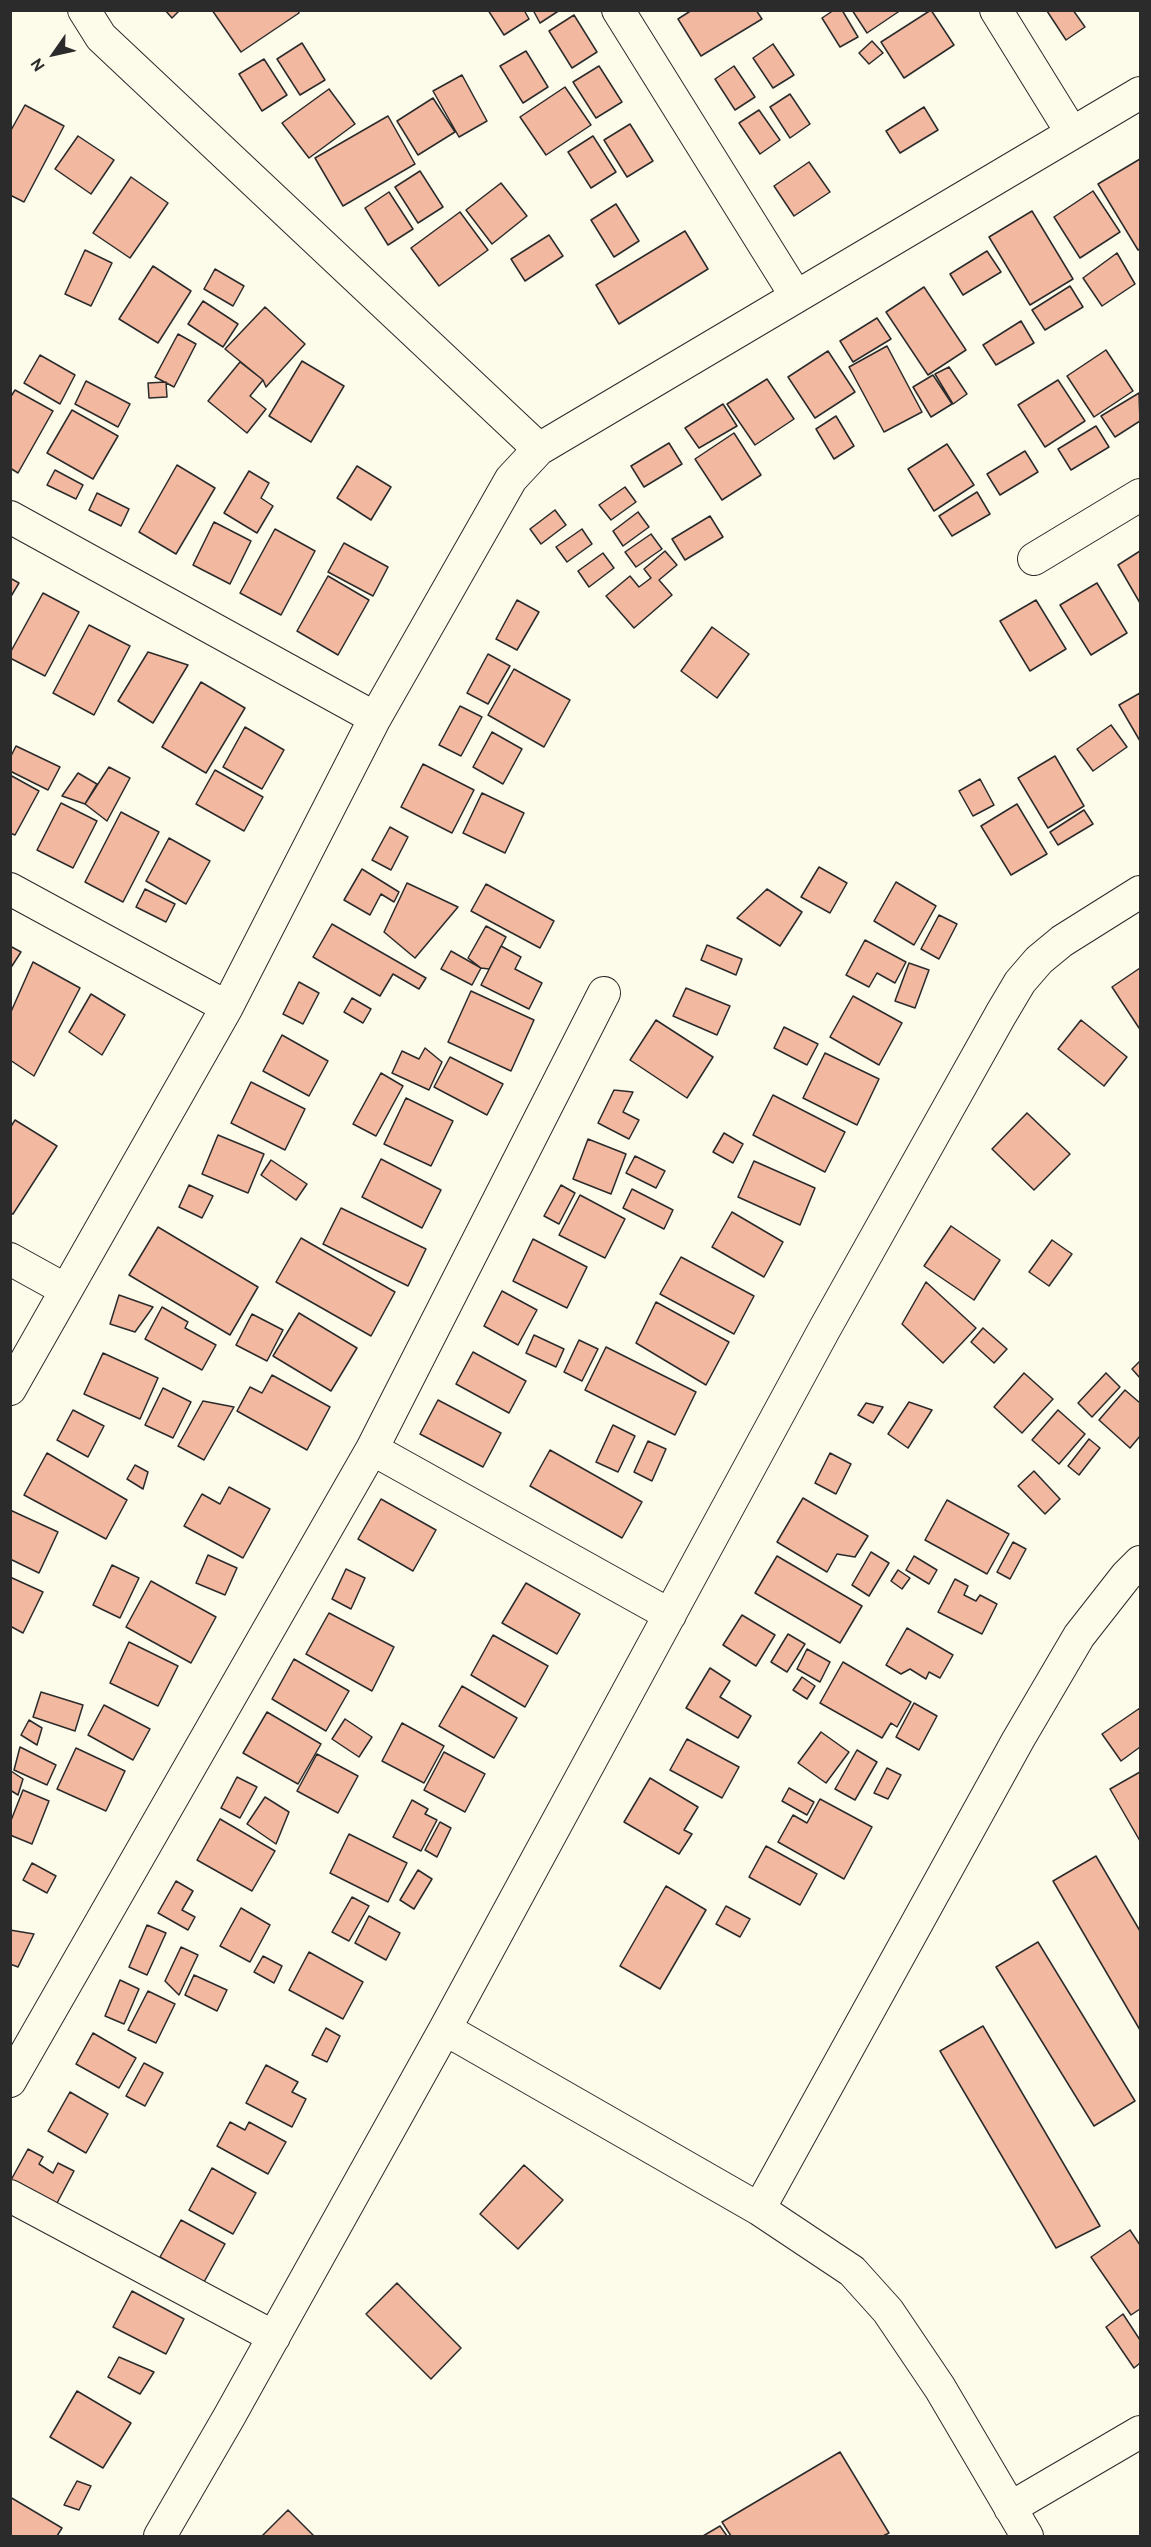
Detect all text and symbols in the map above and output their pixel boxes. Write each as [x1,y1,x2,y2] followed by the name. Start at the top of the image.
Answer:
[24,24,84,84] north arrow
[28,54,51,74] text: N

